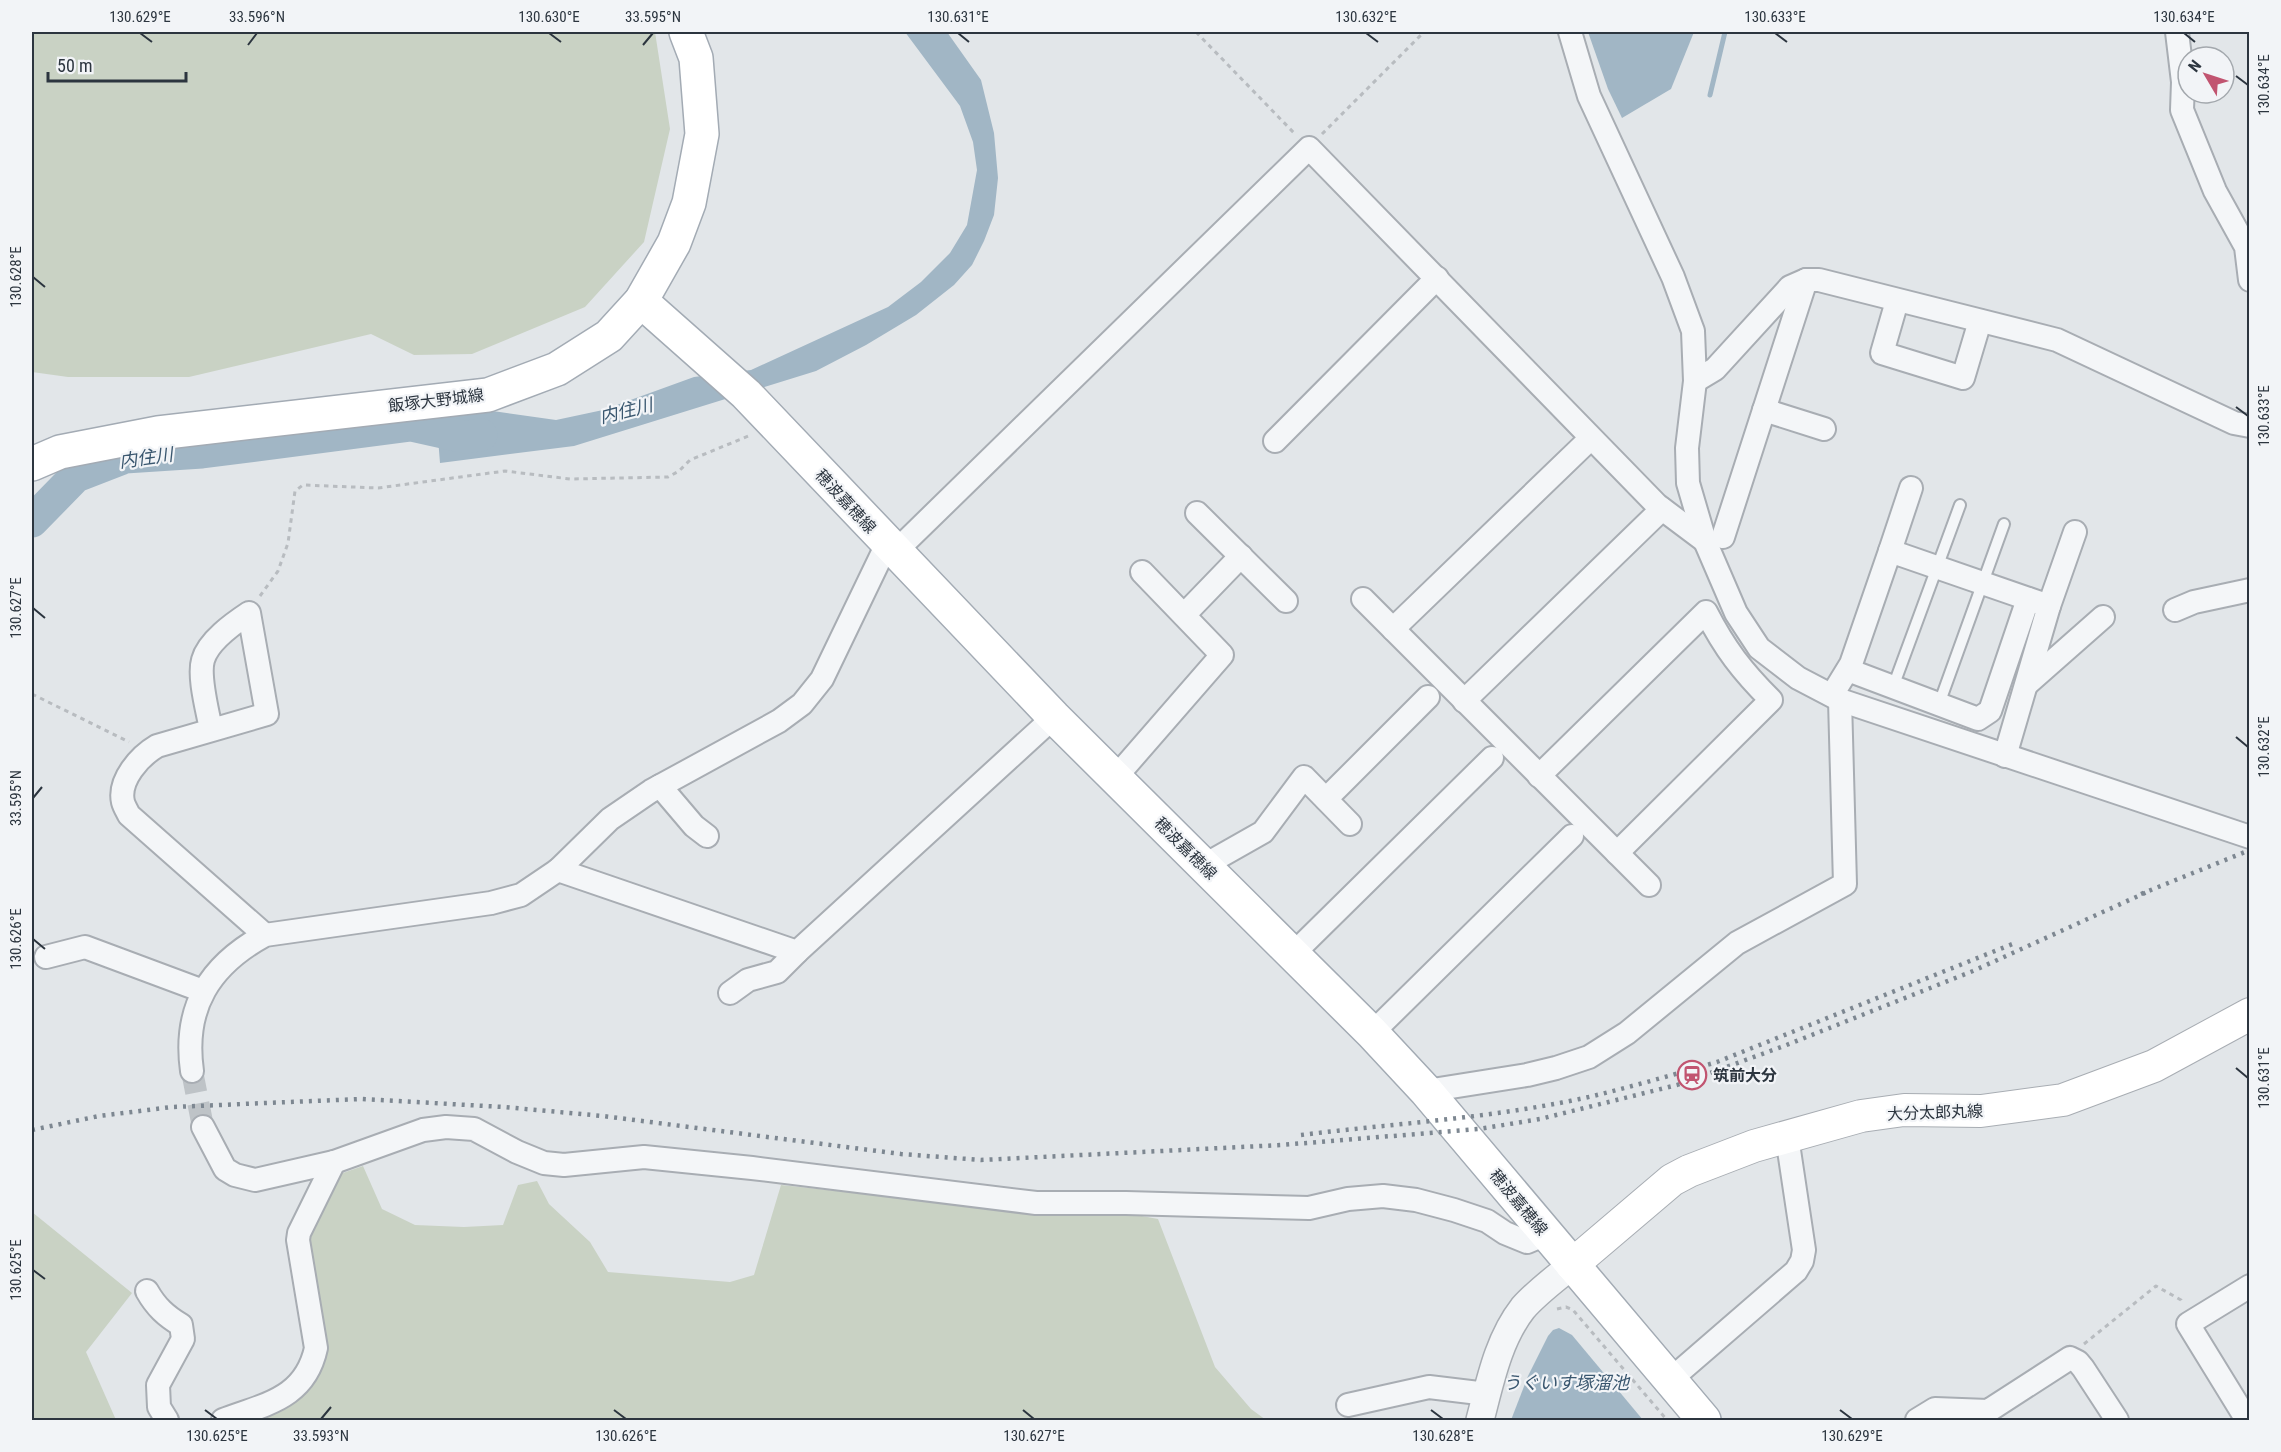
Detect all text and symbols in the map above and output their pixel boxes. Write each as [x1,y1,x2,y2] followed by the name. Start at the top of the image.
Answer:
[109,8,171,26] text: 130.629°E
[229,8,285,26] text: 33.596°N
[518,8,580,26] text: 130.630°E
[625,8,681,26] text: 33.595°N
[927,8,989,26] text: 130.631°E
[1335,8,1397,26] text: 130.632°E
[1744,8,1806,26] text: 130.633°E
[2153,8,2215,26] text: 130.634°E
[48,45,186,83] scale bar
[2176,45,2236,105] north arrow
[2255,54,2273,116] text: 130.634°E
[57,55,92,76] text: 50 m
[2184,56,2205,76] text: N
[7,246,25,308] text: 130.628°E
[387,385,485,416] street label: 飯塚大野城線
[2255,385,2273,447] text: 130.633°E
[597,393,657,427] water label: 内住川
[118,443,176,472] water label: 内住川
[811,466,880,537] street label: 穂波嘉穂線
[7,577,25,639] text: 130.627°E
[2255,716,2273,778] text: 130.632°E
[7,770,25,826] text: 33.595°N
[1151,813,1221,883] street label: 穂波嘉穂線
[7,908,25,970] text: 130.626°E
[2255,1047,2273,1109] text: 130.631°E
[1676,1059,1708,1091] station icon: 筑前大分
[1713,1066,1777,1085] place label: 筑前大分
[1887,1101,1983,1124] street label: 大分太郎丸線
[1486,1166,1552,1239] street label: 穂波嘉穂線
[7,1239,25,1301] text: 130.625°E
[1503,1372,1631,1393] water label: うぐいす塚溜池
[186,1427,248,1445] text: 130.625°E
[293,1427,349,1445] text: 33.593°N
[595,1427,657,1445] text: 130.626°E
[1003,1427,1065,1445] text: 130.627°E
[1412,1427,1474,1445] text: 130.628°E
[1821,1427,1883,1445] text: 130.629°E

